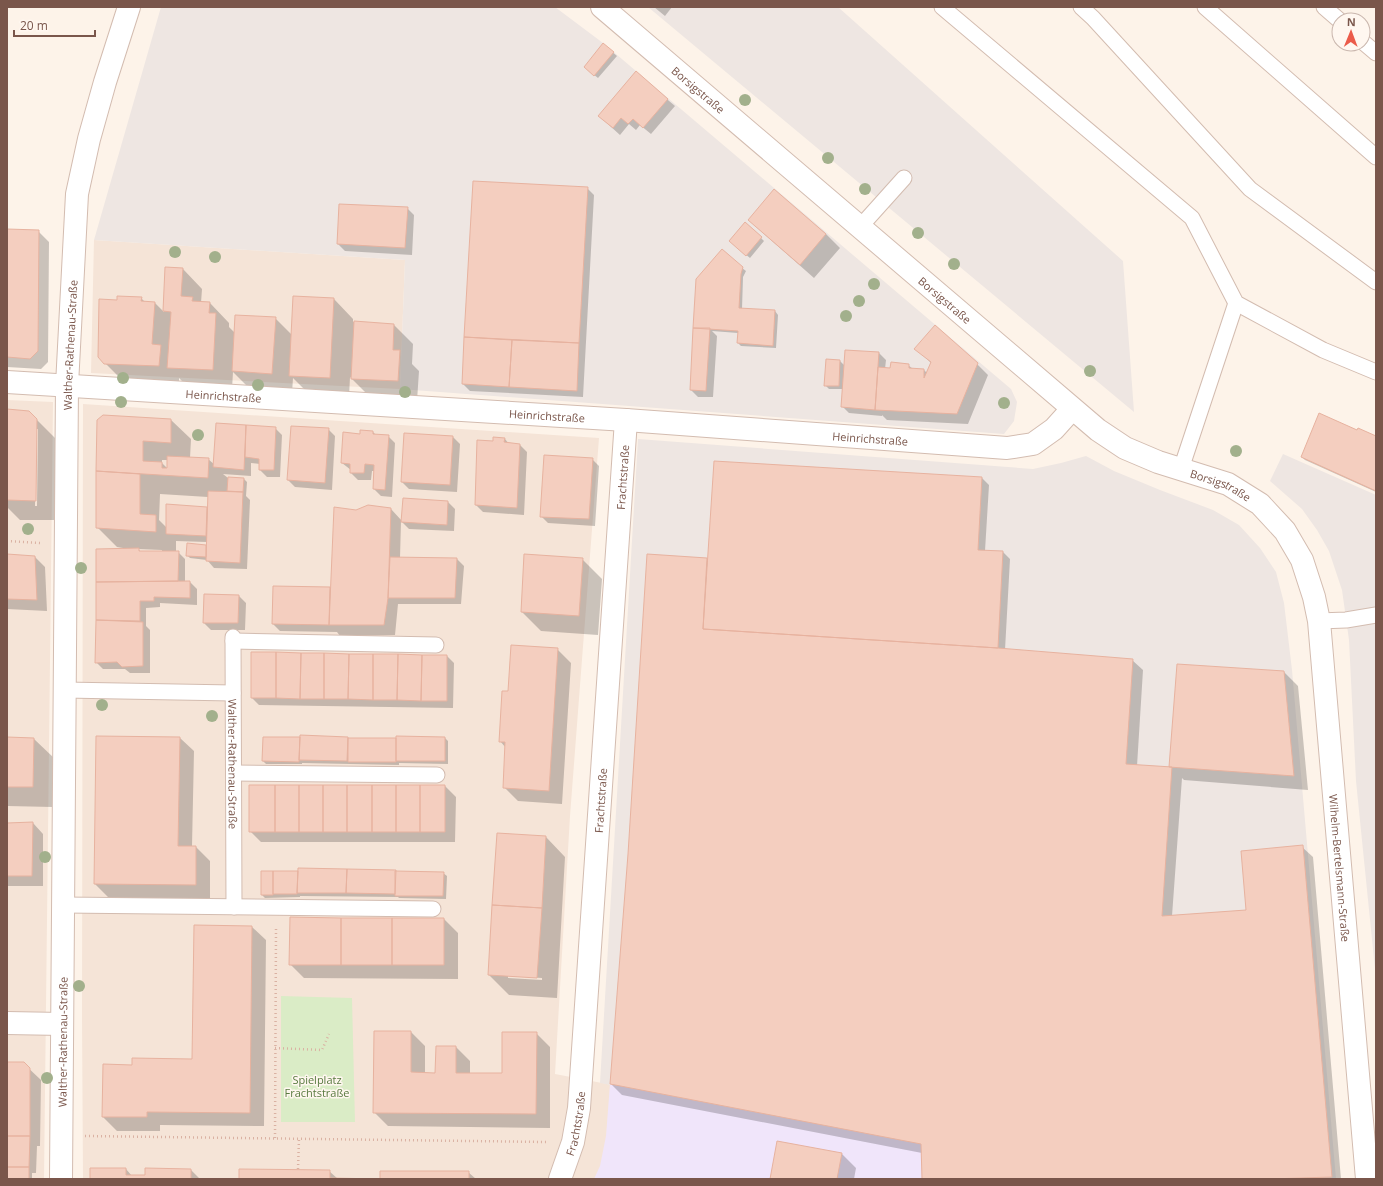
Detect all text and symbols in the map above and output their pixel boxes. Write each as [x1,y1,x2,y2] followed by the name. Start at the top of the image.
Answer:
[14,12,95,38] scale bar
[1331,12,1371,52] north arrow
[1347,14,1356,29] text: N
[20,17,48,34] text: 20 m
[669,63,728,116] street label: Borsigstraße
[916,273,975,326] street label: Borsigstraße
[59,279,80,410] street label: Walther-Rathenau-Straße
[185,385,262,405] street label: Heinrichstraße
[509,405,585,425] street label: Heinrichstraße
[832,428,909,448] street label: Heinrichstraße
[612,444,632,510] street label: Frachtstraße
[1188,465,1254,504] street label: Borsigstraße
[226,699,241,829] street label: Walther-Rathenau-Straße
[590,767,610,833] street label: Frachtstraße
[1326,794,1354,942] street label: Wilhelm-Bertelsmann-Straße
[54,977,70,1107] street label: Walther-Rathenau-Straße
[284,1072,350,1100] park label: Spielplatz Frachtstraße
[561,1091,588,1157] street label: Frachtstraße

